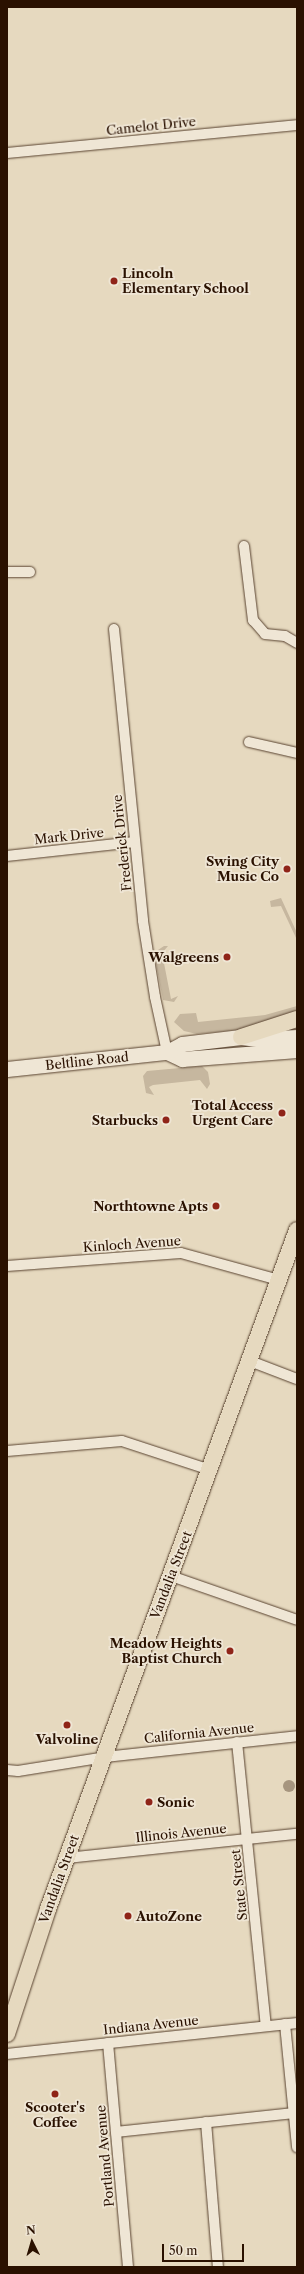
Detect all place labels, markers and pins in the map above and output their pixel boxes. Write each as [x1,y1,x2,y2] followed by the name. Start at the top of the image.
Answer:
[122,266,249,297] place label: Lincoln Elementary School
[109,276,119,286] marker: Lincoln Elementary School
[206,854,279,885] place label: Swing City Music Co
[282,864,292,874] marker: Swing City Music Co
[148,949,219,965] place label: Walgreens
[222,952,232,962] marker: Walgreens
[191,1098,273,1129] place label: Total Access Urgent Care
[276,1107,288,1119] marker: Total Access Urgent Care
[92,1112,158,1128] place label: Starbucks
[161,1115,171,1125] marker: Starbucks
[93,1198,208,1214] place label: Northtowne Apts
[211,1201,221,1211] marker: Northtowne Apts
[109,1636,222,1667] place label: Meadow Heights Baptist Church
[225,1646,235,1656] marker: Meadow Heights Baptist Church
[62,1720,72,1730] marker: Valvoline
[36,1731,98,1747] place label: Valvoline
[157,1794,194,1810] place label: Sonic
[144,1797,154,1807] marker: Sonic
[136,1908,202,1924] place label: AutoZone
[123,1911,133,1921] marker: AutoZone
[50,2089,60,2099] marker: Scooter's Coffee
[25,2100,85,2131] place label: Scooter's Coffee

